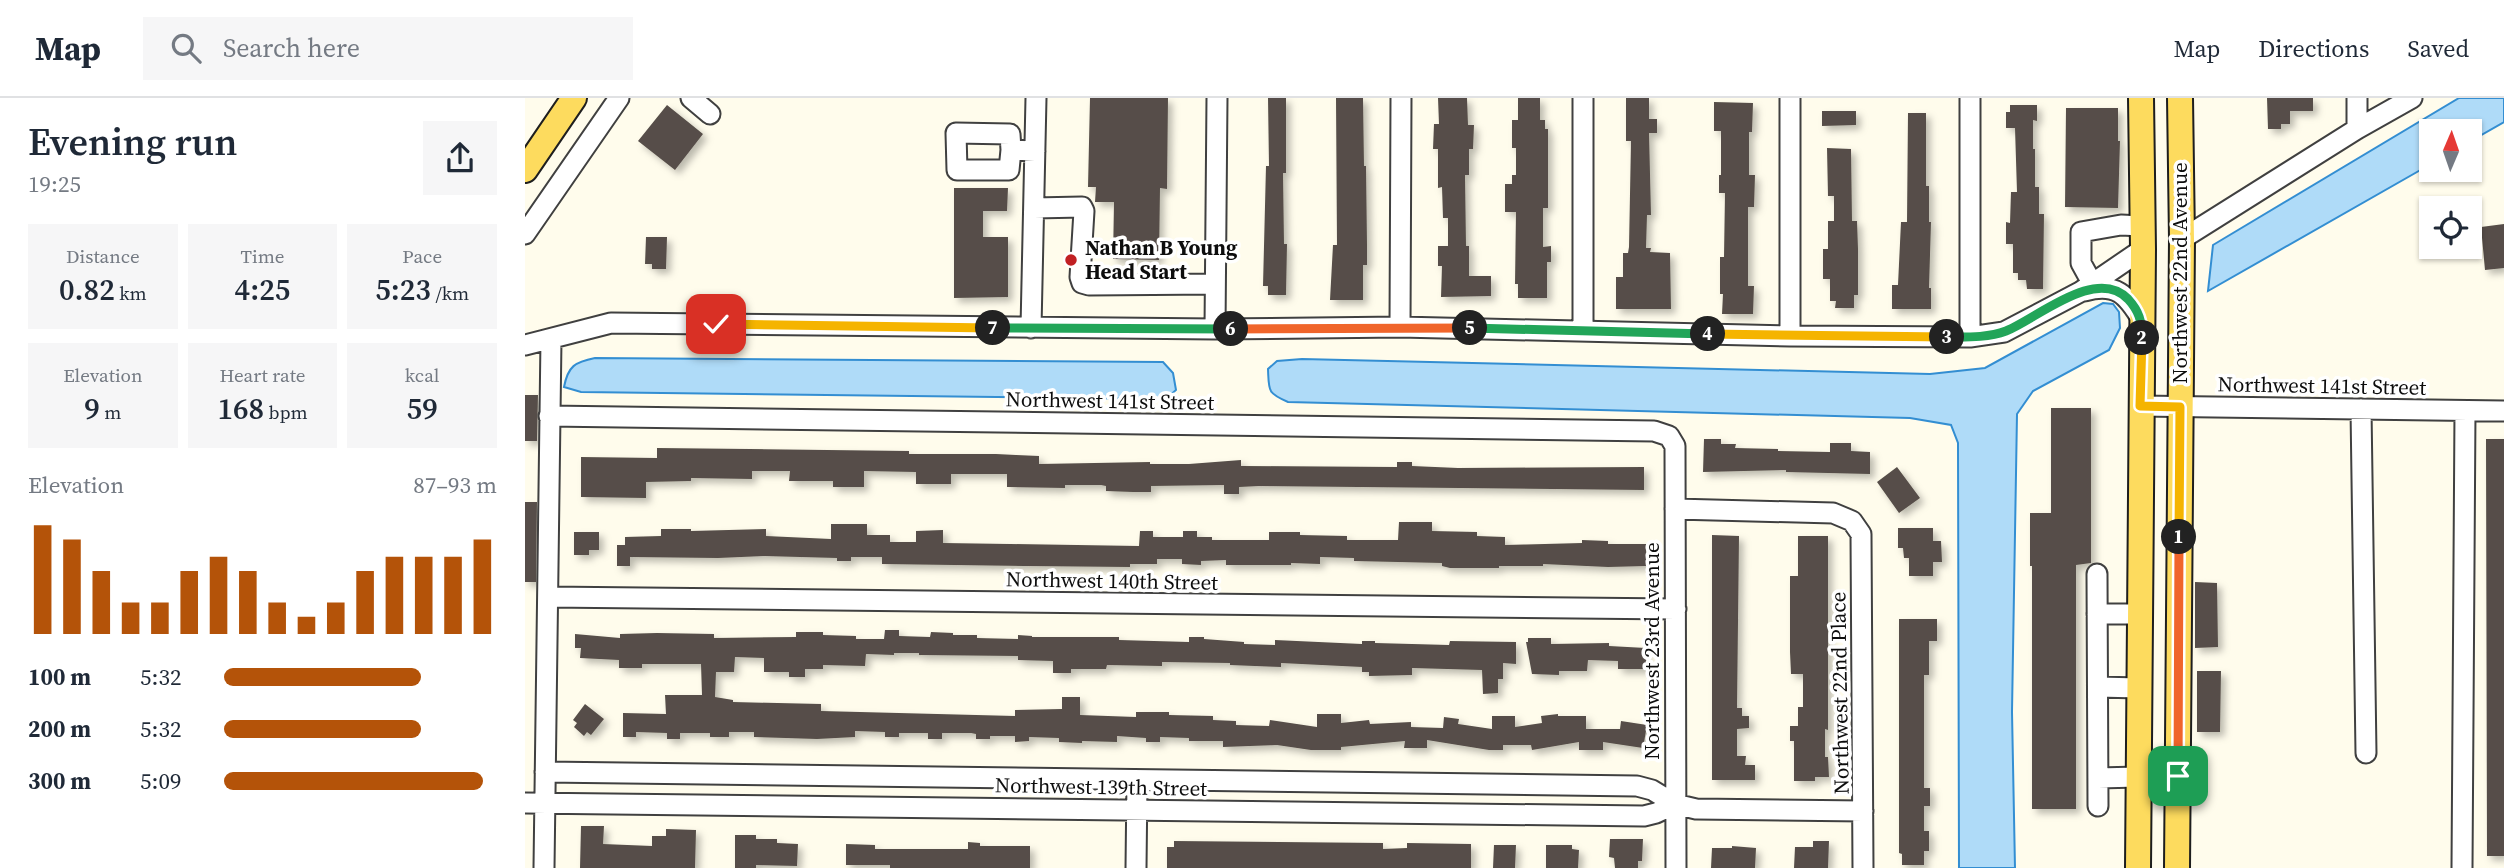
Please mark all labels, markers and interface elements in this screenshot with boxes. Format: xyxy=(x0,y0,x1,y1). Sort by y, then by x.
search box xyxy=(143,17,633,80)
text: Map xyxy=(35,26,101,71)
icon: search xyxy=(167,29,205,67)
text: Search here xyxy=(223,30,360,66)
text: Map xyxy=(2173,32,2220,65)
text: Directions xyxy=(2258,32,2369,65)
text: Saved xyxy=(2407,32,2469,65)
text: Evening run xyxy=(28,116,237,168)
north arrow xyxy=(2419,119,2481,182)
map controls xyxy=(2419,119,2482,259)
button: share xyxy=(423,121,497,195)
street label: Northwest 22nd Avenue xyxy=(2165,162,2194,384)
text: 19:25 xyxy=(28,168,81,200)
button: locate xyxy=(2419,196,2482,259)
place label: Nathan B Young Head Start xyxy=(1085,233,1238,286)
text: Distance xyxy=(66,243,140,269)
text: Time xyxy=(241,243,284,269)
text: Pace xyxy=(402,243,442,269)
marker: Nathan B Young Head Start xyxy=(1063,252,1079,268)
text: 0.82 xyxy=(59,269,115,310)
text: 4:25 xyxy=(235,269,290,310)
text: 5:23 xyxy=(375,269,431,310)
text: km xyxy=(115,280,147,306)
text: /km xyxy=(431,280,469,306)
pin xyxy=(686,294,746,354)
icon: check xyxy=(697,305,735,343)
pin: 7 xyxy=(975,310,1011,345)
pin: 5 xyxy=(1453,310,1487,345)
pin: 6 xyxy=(1213,312,1249,346)
text: 7 xyxy=(987,314,998,340)
text: 5 xyxy=(1464,314,1475,340)
text: 6 xyxy=(1225,315,1236,341)
pin: 4 xyxy=(1691,316,1725,352)
text: 4 xyxy=(1702,320,1713,346)
pin: 3 xyxy=(1929,320,1965,354)
pin: 2 xyxy=(2125,320,2159,356)
text: 3 xyxy=(1941,323,1952,349)
text: 2 xyxy=(2136,324,2147,350)
text: Elevation xyxy=(63,362,143,388)
text: Heart rate xyxy=(219,362,306,388)
text: kcal xyxy=(405,362,439,388)
street label: Northwest 141st Street xyxy=(2217,369,2427,402)
street label: Northwest 141st Street xyxy=(1005,384,1215,417)
text: 9 xyxy=(84,388,100,429)
text: 168 xyxy=(217,388,264,429)
text: 59 xyxy=(407,388,438,429)
text: m xyxy=(100,399,121,425)
text: bpm xyxy=(264,399,308,425)
text: Elevation xyxy=(28,469,124,501)
text: 87–93 m xyxy=(413,469,497,501)
pin: 1 xyxy=(2161,520,2197,555)
text: 1 xyxy=(2173,523,2184,549)
street label: Northwest 23rd Avenue xyxy=(1637,542,1666,760)
street label: Northwest 140th Street xyxy=(1006,564,1218,597)
street label: Northwest 22nd Place xyxy=(1823,591,1856,795)
text: 100 m xyxy=(28,661,91,693)
text: 5:32 xyxy=(140,661,181,693)
text: 200 m xyxy=(28,713,91,745)
text: 5:32 xyxy=(140,713,181,745)
pin xyxy=(2148,746,2208,806)
icon: arrive xyxy=(2159,757,2197,795)
text: 300 m xyxy=(28,765,91,797)
text: 5:09 xyxy=(140,765,181,797)
street label: Northwest 139th Street xyxy=(995,770,1207,803)

